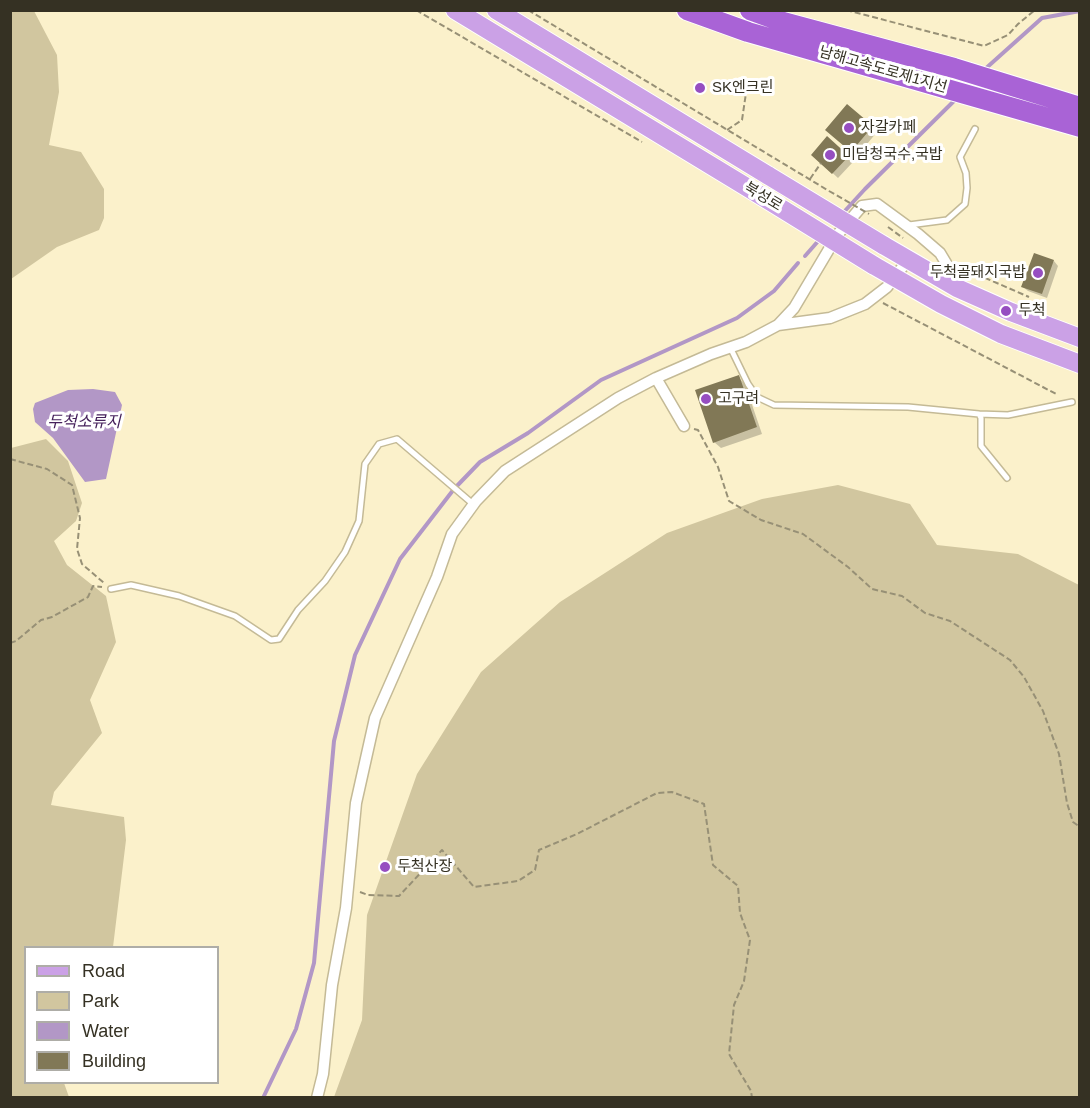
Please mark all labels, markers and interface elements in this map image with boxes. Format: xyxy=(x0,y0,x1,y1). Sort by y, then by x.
street label: 남해고속도로제1지선 xyxy=(817,43,949,97)
place label: SK엔크린 xyxy=(712,79,773,97)
marker: SK엔크린 xyxy=(693,81,707,95)
place label: 자갈카페 xyxy=(861,119,916,137)
marker: 자갈카페 xyxy=(842,121,856,135)
place label: 미담청국수,국밥 xyxy=(842,146,943,164)
marker: 미담청국수,국밥 xyxy=(823,148,837,162)
street label: 북성로 xyxy=(741,179,785,215)
place label: 두척골돼지국밥 xyxy=(929,264,1026,282)
marker: 두척골돼지국밥 xyxy=(1031,266,1045,280)
place label: 두척 xyxy=(1018,302,1046,320)
marker: 두척 xyxy=(999,304,1013,318)
place label: 고구려 xyxy=(718,390,759,408)
marker: 고구려 xyxy=(699,392,713,406)
water label: 두척소류지 xyxy=(47,413,121,433)
place label: 두척산장 xyxy=(397,858,452,876)
marker: 두척산장 xyxy=(378,860,392,874)
legend xyxy=(24,946,219,1084)
text: Road xyxy=(82,961,125,981)
text: Park xyxy=(82,991,119,1011)
text: Water xyxy=(82,1021,129,1041)
text: Building xyxy=(82,1051,146,1071)

